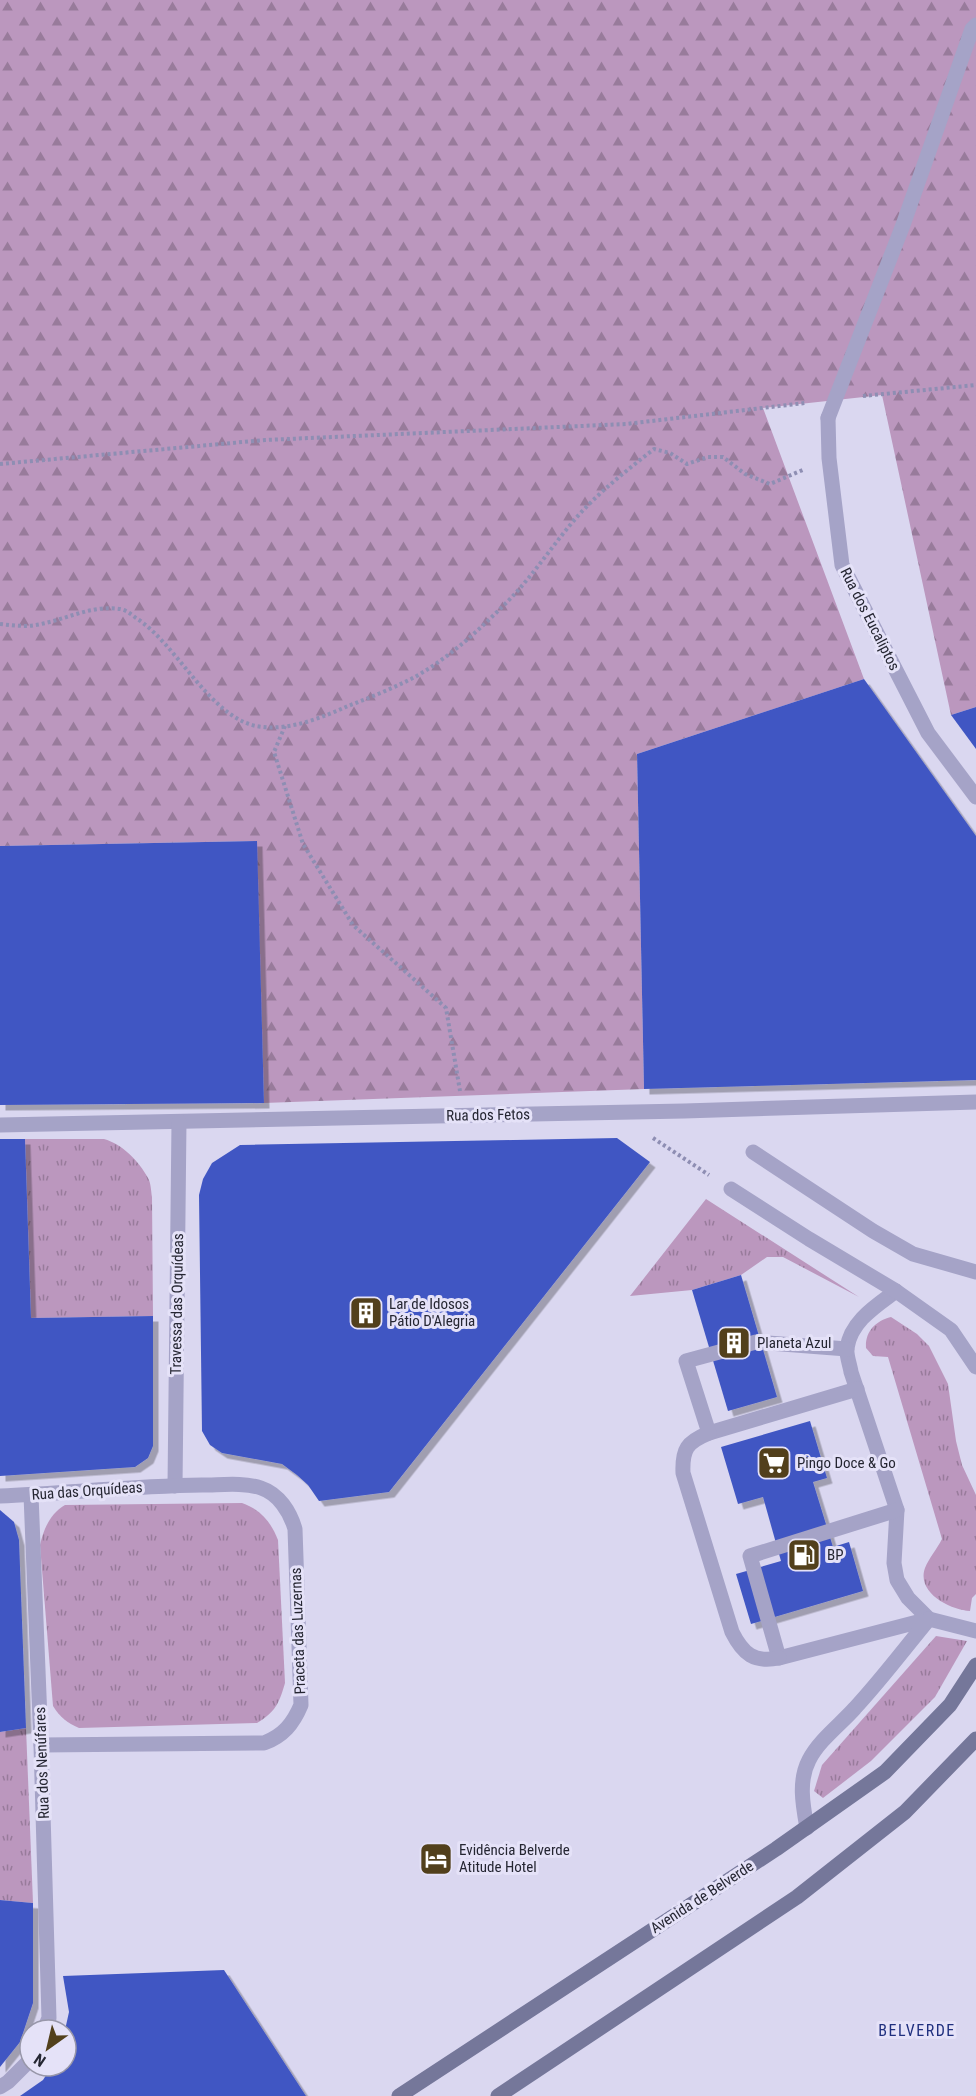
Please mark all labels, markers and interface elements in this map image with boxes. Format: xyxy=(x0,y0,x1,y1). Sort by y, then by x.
street label: Rua dos Eucaliptos xyxy=(836,565,904,673)
street label: Rua dos Fetos xyxy=(446,1105,530,1125)
street label: Travessa das Orquídeas xyxy=(167,1233,187,1375)
building icon: Lar de Idosos Pátio D'Alegria xyxy=(348,1295,384,1331)
place label: Lar de Idosos Pátio D'Alegria xyxy=(389,1295,475,1330)
building icon: Planeta Azul xyxy=(716,1325,752,1361)
place label: Planeta Azul xyxy=(757,1334,831,1352)
supermarket icon: Pingo Doce & Go xyxy=(756,1445,792,1481)
place label: Pingo Doce & Go xyxy=(797,1454,896,1472)
street label: Rua das Orquídeas xyxy=(31,1478,143,1504)
fuel station icon: BP xyxy=(786,1537,822,1573)
place label: BP xyxy=(827,1546,844,1564)
street label: Praceta das Luzernas xyxy=(287,1567,309,1695)
street label: Rua dos Nenúfares xyxy=(31,1706,53,1819)
hotel icon: Evidência Belverde Atitude Hotel xyxy=(418,1841,454,1877)
place label: Evidência Belverde Atitude Hotel xyxy=(459,1841,570,1876)
street label: Avenida de Belverde xyxy=(647,1857,757,1937)
north arrow xyxy=(18,2018,78,2078)
district label: BELVERDE xyxy=(878,2021,956,2040)
text: N xyxy=(31,2049,49,2071)

